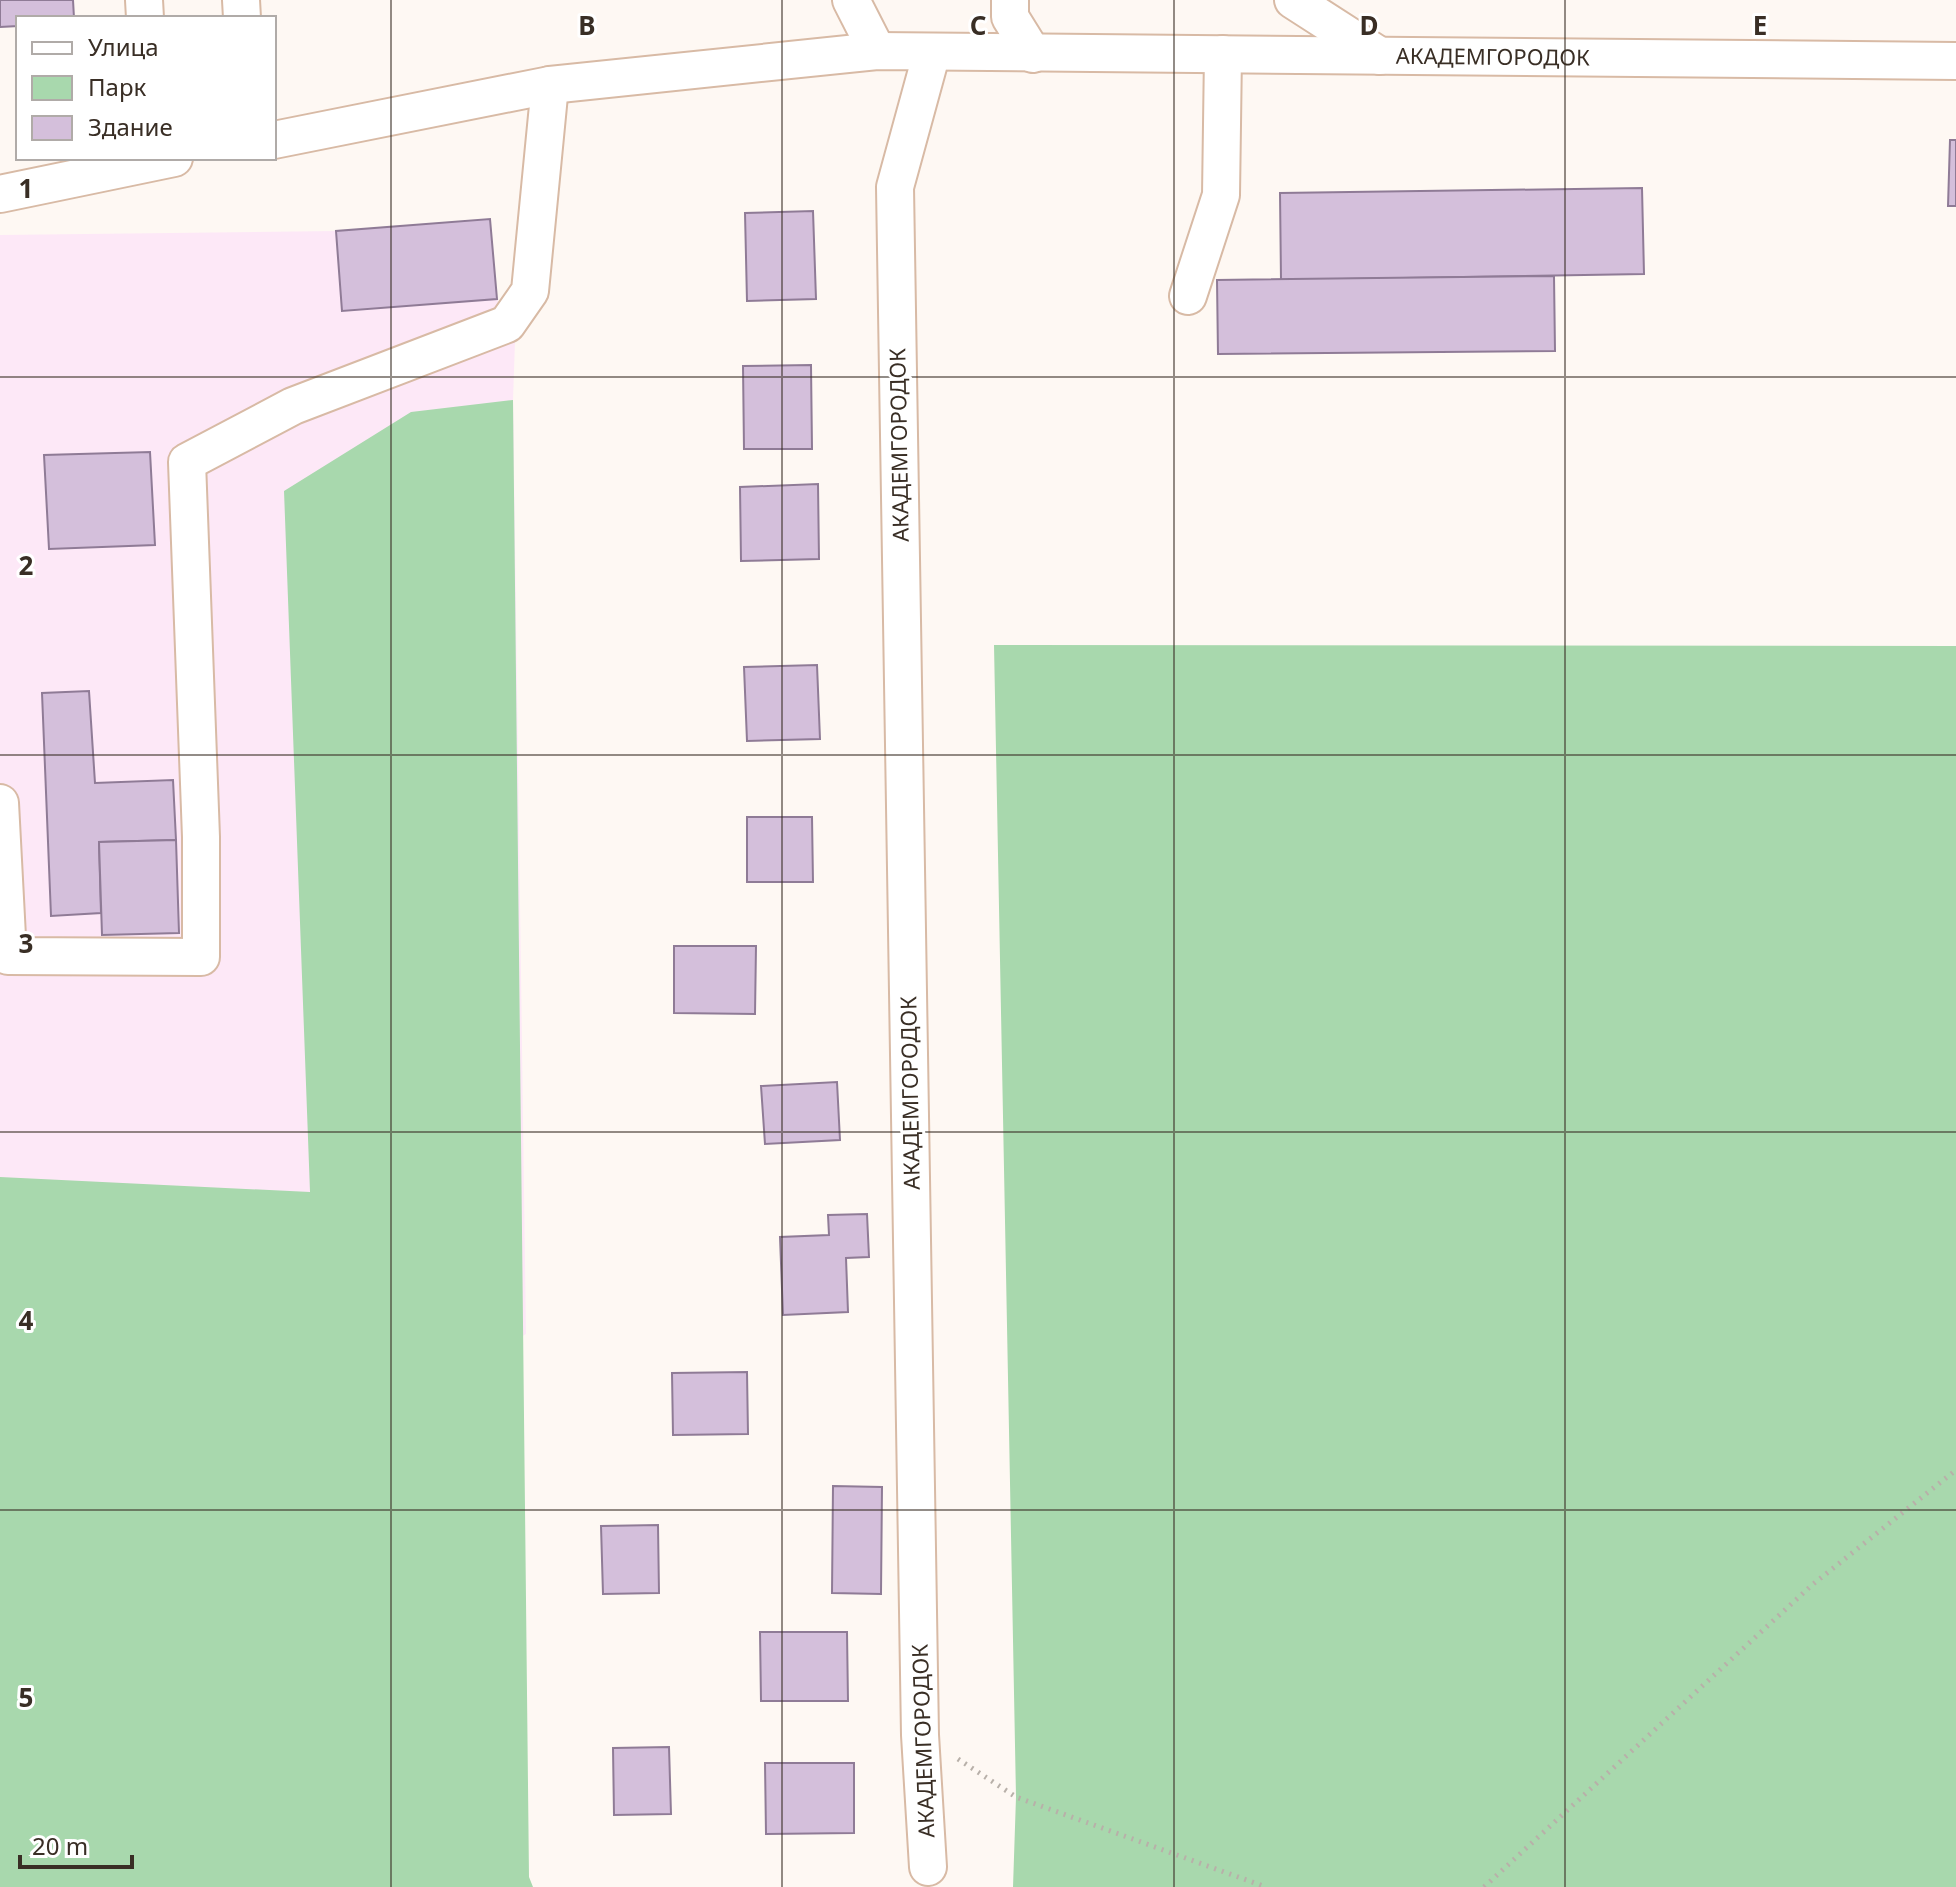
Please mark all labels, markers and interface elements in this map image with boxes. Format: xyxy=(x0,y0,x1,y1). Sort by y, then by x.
text: B xyxy=(578,7,596,43)
text: C xyxy=(970,7,986,43)
text: D xyxy=(1359,7,1379,43)
text: E xyxy=(1753,7,1767,43)
legend xyxy=(16,16,276,160)
text: Улица xyxy=(88,30,159,63)
street label: АКАДЕМГОРОДОК xyxy=(1396,40,1590,72)
text: Парк xyxy=(88,70,147,103)
text: Здание xyxy=(88,110,173,143)
text: 1 xyxy=(19,170,33,206)
street label: АКАДЕМГОРОДОК xyxy=(881,348,915,542)
text: 2 xyxy=(19,547,34,583)
text: 3 xyxy=(19,925,33,961)
street label: АКАДЕМГОРОДОК xyxy=(892,996,926,1190)
text: 4 xyxy=(19,1302,34,1338)
street label: АКАДЕМГОРОДОК xyxy=(904,1643,940,1838)
text: 5 xyxy=(19,1679,33,1715)
scale bar xyxy=(20,1819,132,1869)
text: 20 m xyxy=(32,1829,88,1862)

